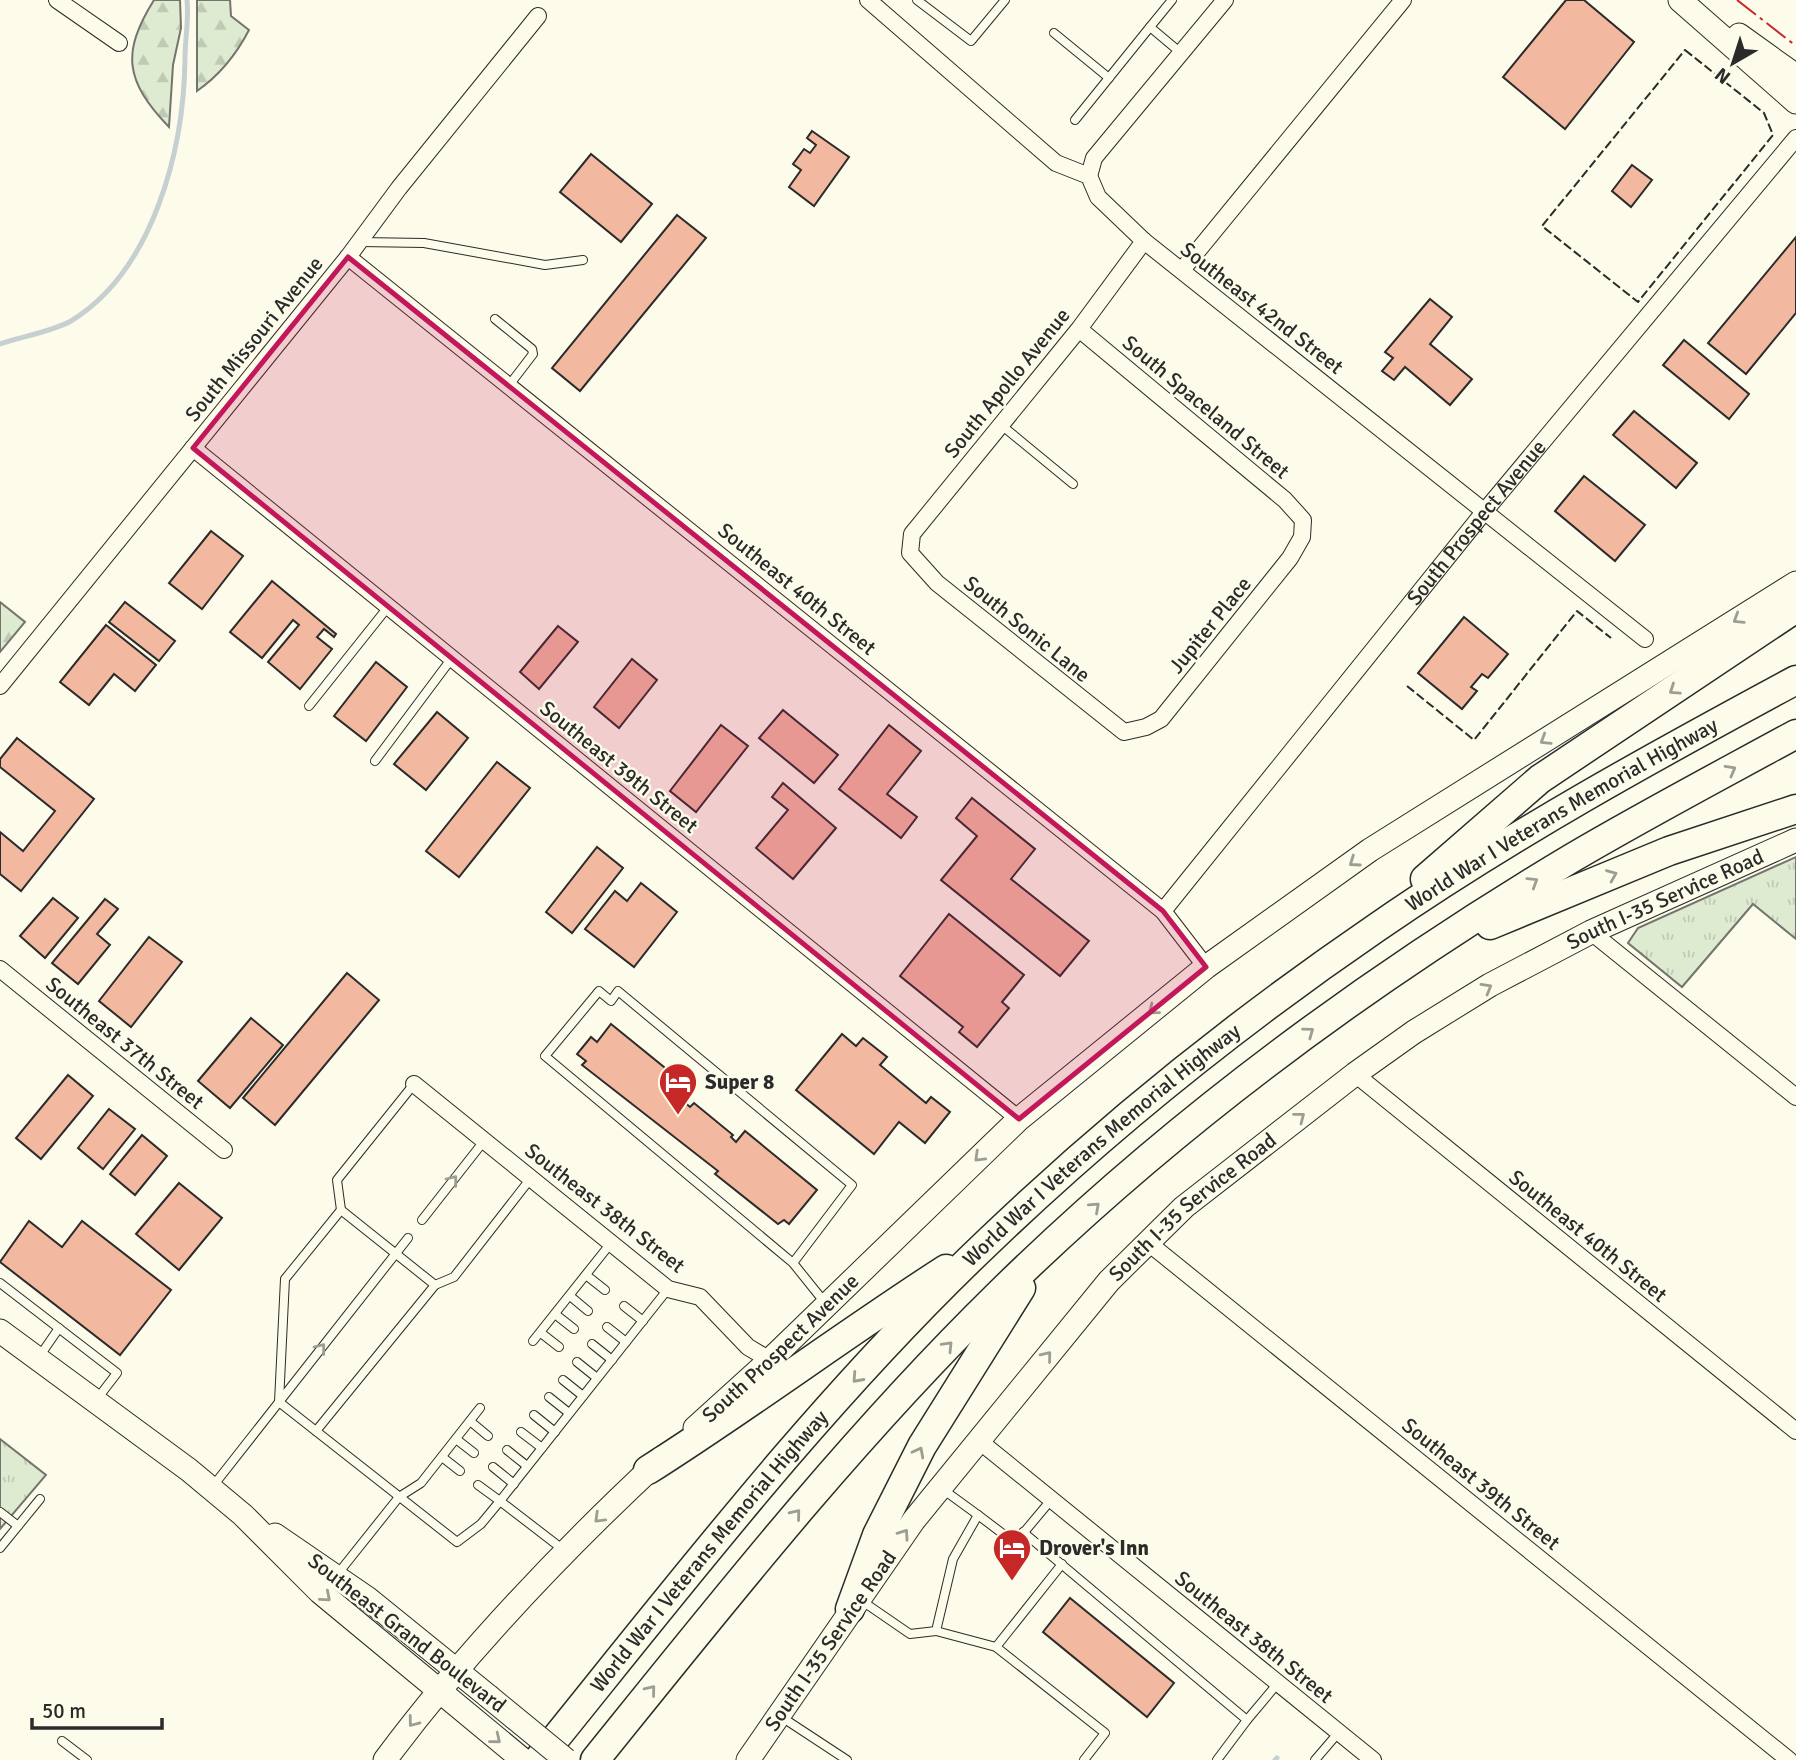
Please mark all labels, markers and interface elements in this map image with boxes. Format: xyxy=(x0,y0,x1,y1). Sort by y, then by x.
north arrow xyxy=(1698,28,1768,98)
text: N xyxy=(1710,62,1736,89)
street label: Southeast 42nd Street xyxy=(1175,236,1349,380)
street label: South Missouri Avenue xyxy=(179,251,329,427)
street label: South Apollo Avenue xyxy=(939,303,1075,463)
street label: South Spaceland Street xyxy=(1117,330,1295,484)
street label: South Prospect Avenue xyxy=(1401,435,1552,611)
street label: Southeast 40th Street xyxy=(713,517,881,661)
street label: South Sonic Lane xyxy=(959,570,1095,688)
street label: Jupiter Place xyxy=(1163,572,1257,678)
one-way arrow xyxy=(1733,610,1746,623)
one-way arrow xyxy=(1668,682,1681,695)
street label: Southeast 39th Street xyxy=(535,695,703,839)
street label: World War I Veterans Memorial Highway xyxy=(1400,712,1722,917)
one-way arrow xyxy=(1540,731,1553,744)
one-way arrow xyxy=(1724,765,1736,778)
street label: South I-35 Service Road xyxy=(1562,843,1768,956)
one-way arrow xyxy=(1349,854,1362,866)
one-way arrow xyxy=(1605,869,1617,883)
one-way arrow xyxy=(1526,878,1539,891)
street label: Southeast 37th Street xyxy=(41,971,209,1115)
one-way arrow xyxy=(1479,983,1492,996)
one-way arrow xyxy=(1148,1002,1161,1014)
street label: World War I Veterans Memorial Highway xyxy=(957,1018,1246,1272)
one-way arrow xyxy=(1301,1028,1314,1041)
hotel icon: Super 8 xyxy=(657,1061,699,1116)
place label: Super 8 xyxy=(705,1069,774,1095)
one-way arrow xyxy=(1292,1112,1304,1125)
street label: South I-35 Service Road xyxy=(1103,1127,1281,1287)
street label: Southeast 38th Street xyxy=(520,1137,690,1279)
one-way arrow xyxy=(975,1149,988,1162)
street label: Southeast 40th Street xyxy=(1504,1164,1672,1308)
one-way arrow xyxy=(445,1175,457,1188)
one-way arrow xyxy=(1087,1203,1100,1215)
street label: South Prospect Avenue xyxy=(697,1268,864,1428)
one-way arrow xyxy=(940,1341,953,1354)
one-way arrow xyxy=(313,1344,326,1356)
one-way arrow xyxy=(1038,1352,1051,1364)
one-way arrow xyxy=(853,1369,865,1382)
street label: World War I Veterans Memorial Highway xyxy=(585,1404,834,1698)
street label: Southeast 39th Street xyxy=(1397,1412,1565,1556)
one-way arrow xyxy=(911,1447,924,1459)
one-way arrow xyxy=(594,1509,607,1522)
one-way arrow xyxy=(787,1510,800,1522)
hotel icon: Drover's Inn xyxy=(991,1527,1033,1582)
one-way arrow xyxy=(896,1529,908,1542)
place label: Drover's Inn xyxy=(1039,1535,1149,1561)
street label: South I-35 Service Road xyxy=(759,1545,902,1736)
street label: Southeast Grand Boulevard xyxy=(303,1548,511,1718)
street label: Southeast 38th Street xyxy=(1170,1565,1338,1709)
one-way arrow xyxy=(318,1589,331,1601)
scale bar xyxy=(32,1686,161,1730)
one-way arrow xyxy=(643,1686,655,1699)
text: 50 m xyxy=(42,1698,86,1724)
one-way arrow xyxy=(409,1714,422,1727)
one-way arrow xyxy=(489,1730,501,1743)

